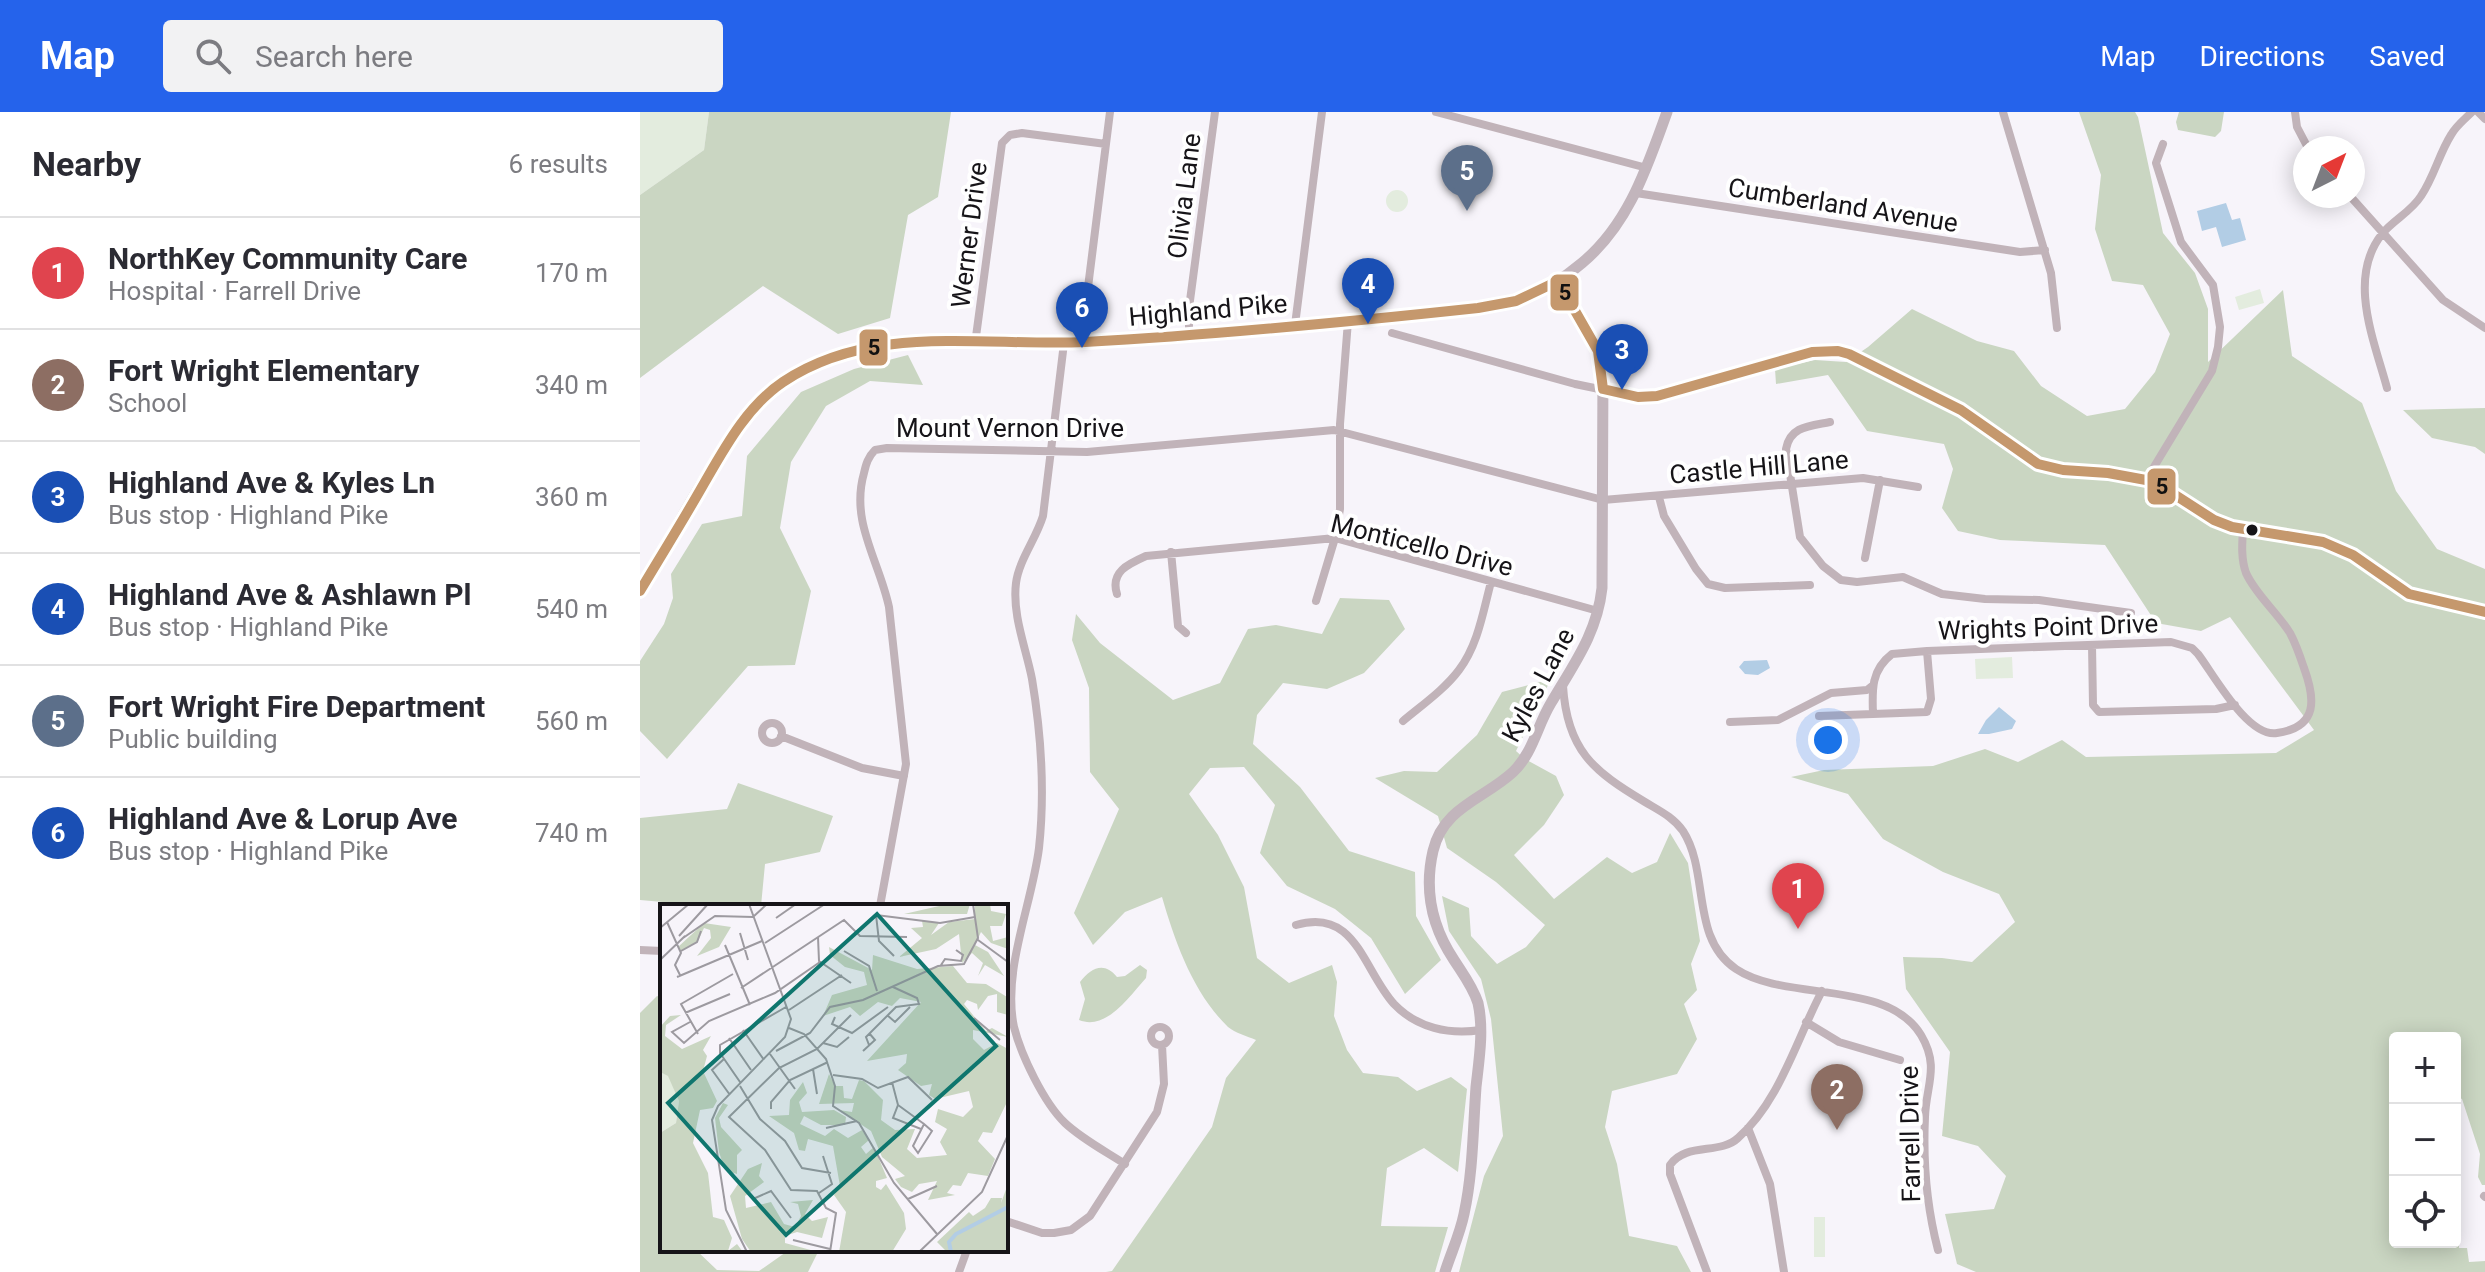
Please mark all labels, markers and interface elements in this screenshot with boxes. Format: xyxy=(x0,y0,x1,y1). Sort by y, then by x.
search box xyxy=(163,20,723,92)
text: Map xyxy=(40,34,115,78)
icon: search xyxy=(191,34,235,78)
text: Search here xyxy=(255,39,413,74)
text: Map xyxy=(2100,40,2156,73)
text: Directions xyxy=(2200,40,2325,73)
text: Saved xyxy=(2369,40,2445,73)
street label: Olivia Lane xyxy=(1161,131,1207,261)
north arrow xyxy=(2293,136,2365,208)
text: Nearby xyxy=(32,144,141,184)
pin: 5 xyxy=(1441,145,1493,211)
text: 6 results xyxy=(509,149,608,179)
street label: Werner Drive xyxy=(945,160,993,310)
street label: Cumberland Avenue xyxy=(1726,172,1960,238)
text: NorthKey Community Care xyxy=(108,241,467,276)
text: 1 xyxy=(51,258,65,288)
text: 170 m xyxy=(535,258,608,288)
pin: 4 xyxy=(1342,258,1394,324)
line badge: 5 xyxy=(1549,273,1580,312)
text: Hospital · Farrell Drive xyxy=(108,276,361,306)
text: 5 xyxy=(1559,280,1571,305)
pin: 6 xyxy=(1056,282,1108,348)
street label: Highland Pike xyxy=(1127,288,1289,332)
pin: 3 xyxy=(1596,324,1648,390)
line badge: 5 xyxy=(858,328,889,367)
text: 5 xyxy=(868,335,880,360)
text: Fort Wright Elementary xyxy=(108,353,419,388)
text: 2 xyxy=(51,370,65,400)
text: 340 m xyxy=(535,370,608,400)
text: School xyxy=(108,388,187,418)
street label: Mount Vernon Drive xyxy=(896,413,1124,443)
street label: Castle Hill Lane xyxy=(1668,444,1850,490)
text: Highland Ave & Kyles Ln xyxy=(108,465,435,500)
line badge: 5 xyxy=(2146,467,2177,506)
text: 5 xyxy=(2156,474,2168,499)
text: 3 xyxy=(51,482,65,512)
text: 360 m xyxy=(535,482,608,512)
text: Bus stop · Highland Pike xyxy=(108,500,388,530)
street label: Monticello Drive xyxy=(1328,508,1516,582)
unlabelled marker xyxy=(2244,522,2260,538)
text: Highland Ave & Ashlawn Pl xyxy=(108,577,471,612)
text: 4 xyxy=(51,594,65,624)
text: 540 m xyxy=(535,594,608,624)
street label: Wrights Point Drive xyxy=(1937,608,2159,646)
text: Bus stop · Highland Pike xyxy=(108,612,388,642)
street label: Kyles Lane xyxy=(1496,623,1580,747)
text: Fort Wright Fire Department xyxy=(108,689,485,724)
text: 5 xyxy=(51,706,65,736)
text: 560 m xyxy=(535,706,608,736)
your location xyxy=(1808,720,1848,760)
text: Public building xyxy=(108,724,278,754)
text: Highland Ave & Lorup Ave xyxy=(108,801,457,836)
text: 6 xyxy=(51,818,65,848)
text: 740 m xyxy=(535,818,608,848)
text: Bus stop · Highland Pike xyxy=(108,836,388,866)
pin: 1 xyxy=(1772,863,1824,929)
inset map xyxy=(660,904,1008,1252)
map controls xyxy=(2389,1032,2461,1248)
button: + xyxy=(2389,1032,2461,1104)
pin: 2 xyxy=(1811,1064,1863,1130)
street label: Farrell Drive xyxy=(1894,1065,1926,1203)
button: − xyxy=(2389,1104,2461,1176)
button: locate xyxy=(2389,1176,2461,1248)

